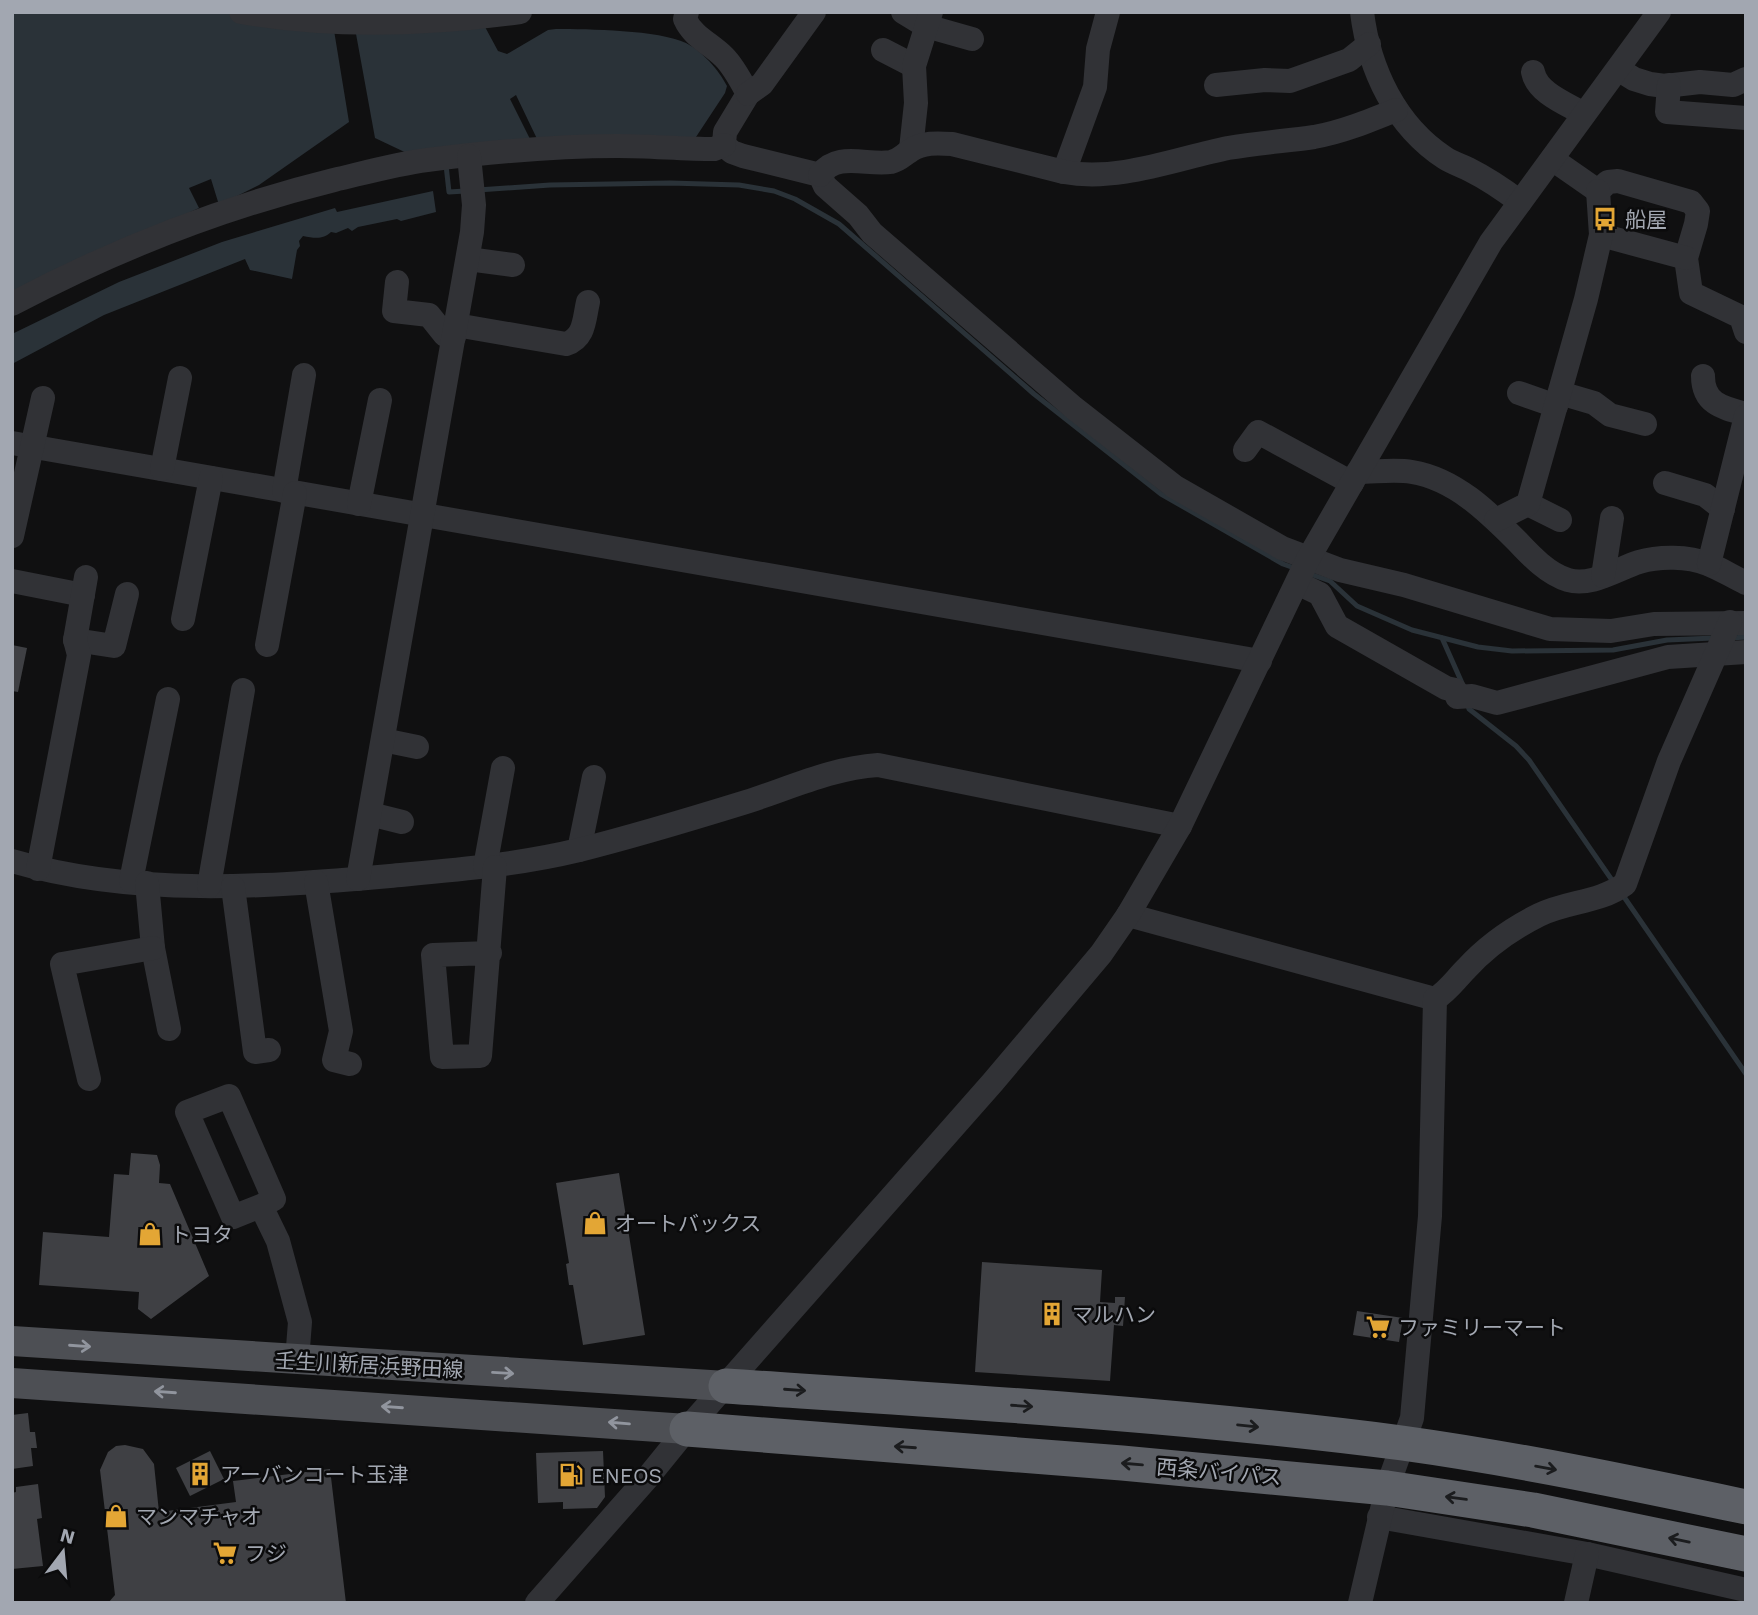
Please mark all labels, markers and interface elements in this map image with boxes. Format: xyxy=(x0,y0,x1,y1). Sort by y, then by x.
bus stop icon: 船屋 xyxy=(1591,205,1619,233)
place label: 船屋 xyxy=(1625,207,1667,232)
shop icon: オートバックス xyxy=(581,1209,609,1237)
place label: オートバックス xyxy=(615,1211,761,1236)
shop icon: トヨタ xyxy=(136,1220,164,1248)
place label: トヨタ xyxy=(170,1222,233,1247)
building icon: マルハン xyxy=(1038,1300,1066,1328)
place label: マルハン xyxy=(1072,1302,1156,1327)
supermarket icon: ファミリーマート xyxy=(1364,1313,1392,1341)
place label: ファミリーマート xyxy=(1398,1315,1566,1340)
one-way arrow xyxy=(69,1340,91,1353)
street label: 壬生川新居浜野田線 xyxy=(274,1348,464,1382)
one-way arrow xyxy=(491,1367,514,1380)
one-way arrow xyxy=(783,1384,805,1397)
one-way arrow xyxy=(153,1386,176,1399)
one-way arrow xyxy=(1010,1400,1032,1413)
one-way arrow xyxy=(380,1401,403,1414)
one-way arrow xyxy=(608,1416,630,1429)
one-way arrow xyxy=(1236,1420,1259,1433)
one-way arrow xyxy=(894,1440,917,1453)
street label: 西条バイパス xyxy=(1155,1454,1283,1490)
one-way arrow xyxy=(1121,1457,1144,1470)
building icon: アーバンコート玉津 xyxy=(186,1460,214,1488)
fuel station icon: ENEOS xyxy=(557,1461,585,1489)
place label: アーバンコート玉津 xyxy=(220,1462,409,1487)
one-way arrow xyxy=(1534,1462,1557,1475)
place label: ENEOS xyxy=(591,1463,662,1488)
one-way arrow xyxy=(1445,1491,1467,1504)
shop icon: マンマチャオ xyxy=(102,1502,130,1530)
place label: マンマチャオ xyxy=(136,1504,262,1529)
north arrow xyxy=(28,1517,98,1587)
text: N xyxy=(58,1523,77,1549)
one-way arrow xyxy=(1668,1532,1691,1546)
supermarket icon: フジ xyxy=(211,1539,239,1567)
place label: フジ xyxy=(245,1541,287,1566)

